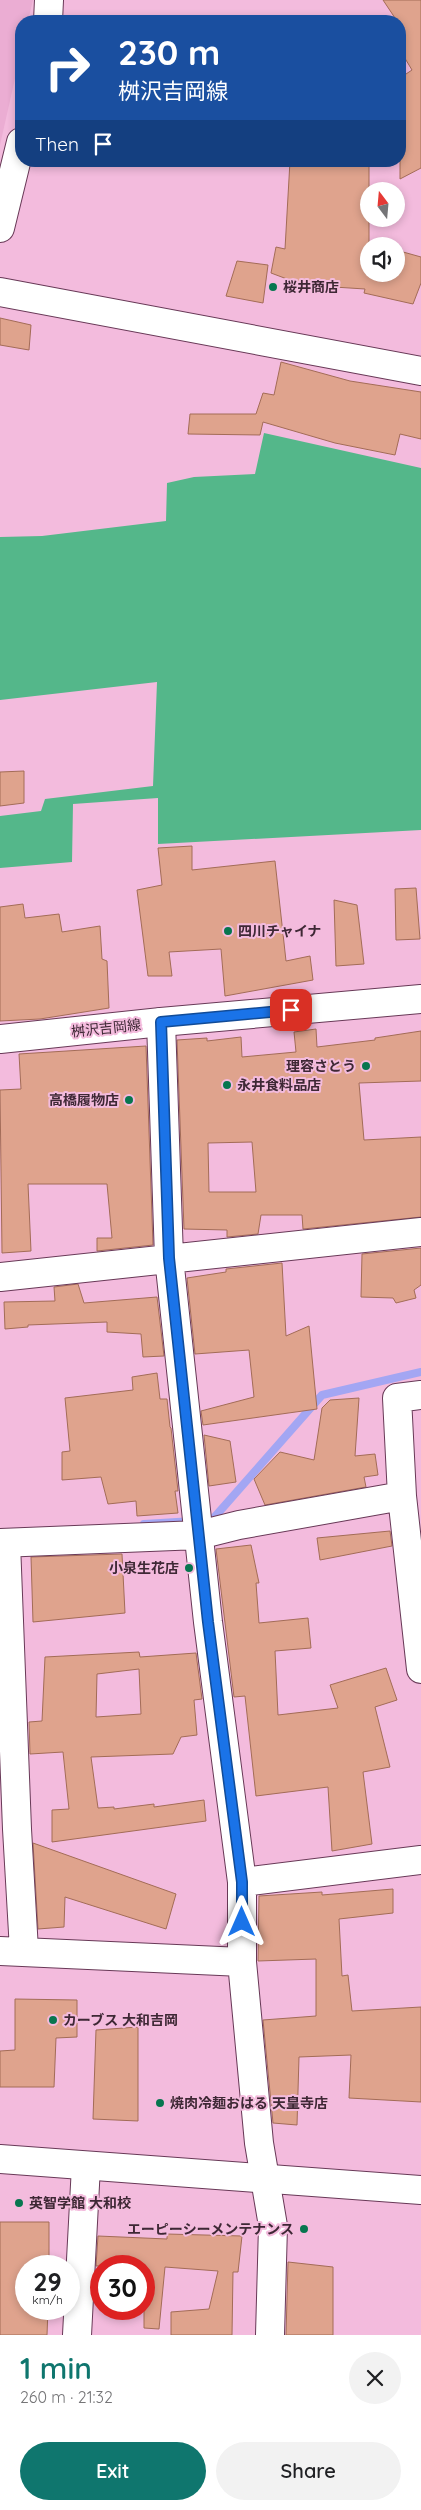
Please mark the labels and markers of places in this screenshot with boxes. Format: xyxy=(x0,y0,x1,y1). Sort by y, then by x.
place label: 桜井商店 xyxy=(283,278,339,296)
marker: 桜井商店 xyxy=(267,281,279,293)
place label: 四川チャイナ xyxy=(238,922,322,940)
marker: 四川チャイナ xyxy=(222,925,234,937)
pin xyxy=(270,989,312,1031)
place label: 理容さとう xyxy=(286,1057,356,1075)
marker: 理容さとう xyxy=(360,1060,372,1072)
place label: 永井食料品店 xyxy=(237,1076,321,1094)
marker: 永井食料品店 xyxy=(221,1079,233,1091)
place label: 高橋履物店 xyxy=(49,1091,119,1109)
marker: 高橋履物店 xyxy=(123,1094,135,1106)
place label: 小泉生花店 xyxy=(109,1559,179,1577)
marker: 小泉生花店 xyxy=(183,1562,195,1574)
place label: カーブス 大和吉岡 xyxy=(63,2011,178,2029)
marker: カーブス 大和吉岡 xyxy=(47,2014,59,2026)
place label: 焼肉冷麺おはる 天皇寺店 xyxy=(170,2094,328,2112)
marker: 焼肉冷麺おはる 天皇寺店 xyxy=(154,2097,166,2109)
place label: 英智学館 大和校 xyxy=(29,2194,131,2212)
marker: 英智学館 大和校 xyxy=(13,2197,25,2209)
place label: エーピーシーメンテナンス xyxy=(127,2220,294,2238)
marker: エーピーシーメンテナンス xyxy=(298,2223,310,2235)

